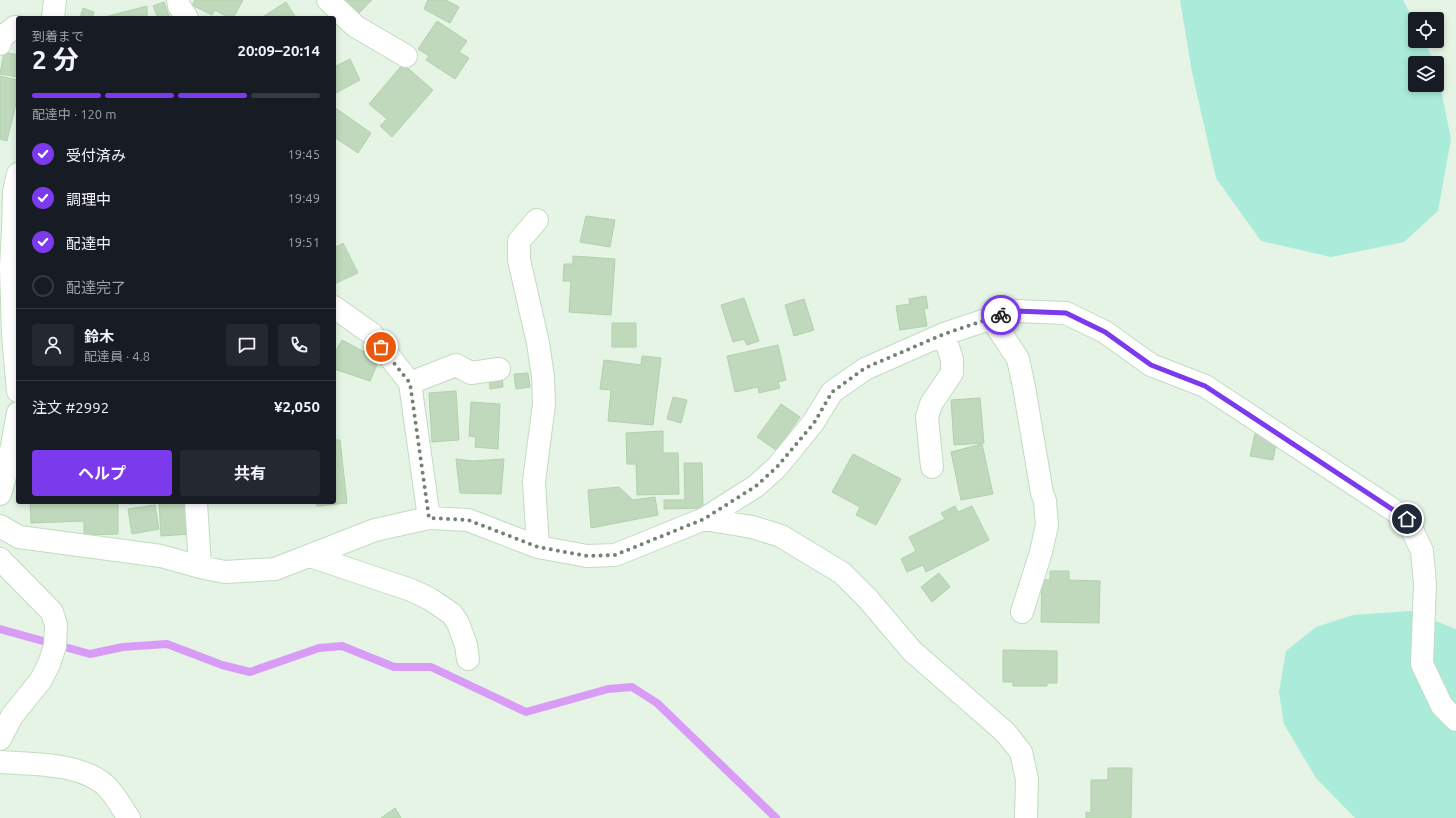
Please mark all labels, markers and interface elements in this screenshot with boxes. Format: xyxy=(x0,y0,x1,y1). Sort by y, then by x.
map controls xyxy=(1408,12,1444,92)
button: locate xyxy=(1408,12,1444,48)
text: 到着まで xyxy=(32,29,84,43)
text: 20:09–20:14 xyxy=(237,42,320,59)
text: 2 分 xyxy=(32,45,79,74)
button: layers xyxy=(1408,56,1444,92)
text: 配達中 · 120 m xyxy=(32,107,116,121)
icon: check xyxy=(32,143,54,165)
text: 受付済み xyxy=(66,147,126,164)
text: 19:45 xyxy=(287,147,320,161)
icon: check xyxy=(32,187,54,209)
text: 調理中 xyxy=(66,191,111,208)
text: 19:49 xyxy=(287,191,320,205)
icon: check xyxy=(32,231,54,253)
text: 配達中 xyxy=(66,235,111,252)
text: 19:51 xyxy=(287,235,320,249)
text: 配達完了 xyxy=(66,279,126,296)
courier xyxy=(981,295,1021,335)
icon: bike xyxy=(990,304,1012,326)
button: person xyxy=(32,324,74,366)
button: chat xyxy=(226,324,268,366)
button: phone xyxy=(278,324,320,366)
text: 鈴木 xyxy=(84,328,114,345)
pin xyxy=(364,330,398,364)
icon: bag xyxy=(370,336,392,358)
text: 配達員 · 4.8 xyxy=(84,349,150,363)
text: ¥2,050 xyxy=(274,398,320,415)
text: 注文 #2992 xyxy=(32,399,109,416)
button: ヘルプ xyxy=(32,450,172,496)
button: 共有 xyxy=(180,450,320,496)
pin xyxy=(1390,502,1424,536)
icon: home xyxy=(1396,508,1418,530)

